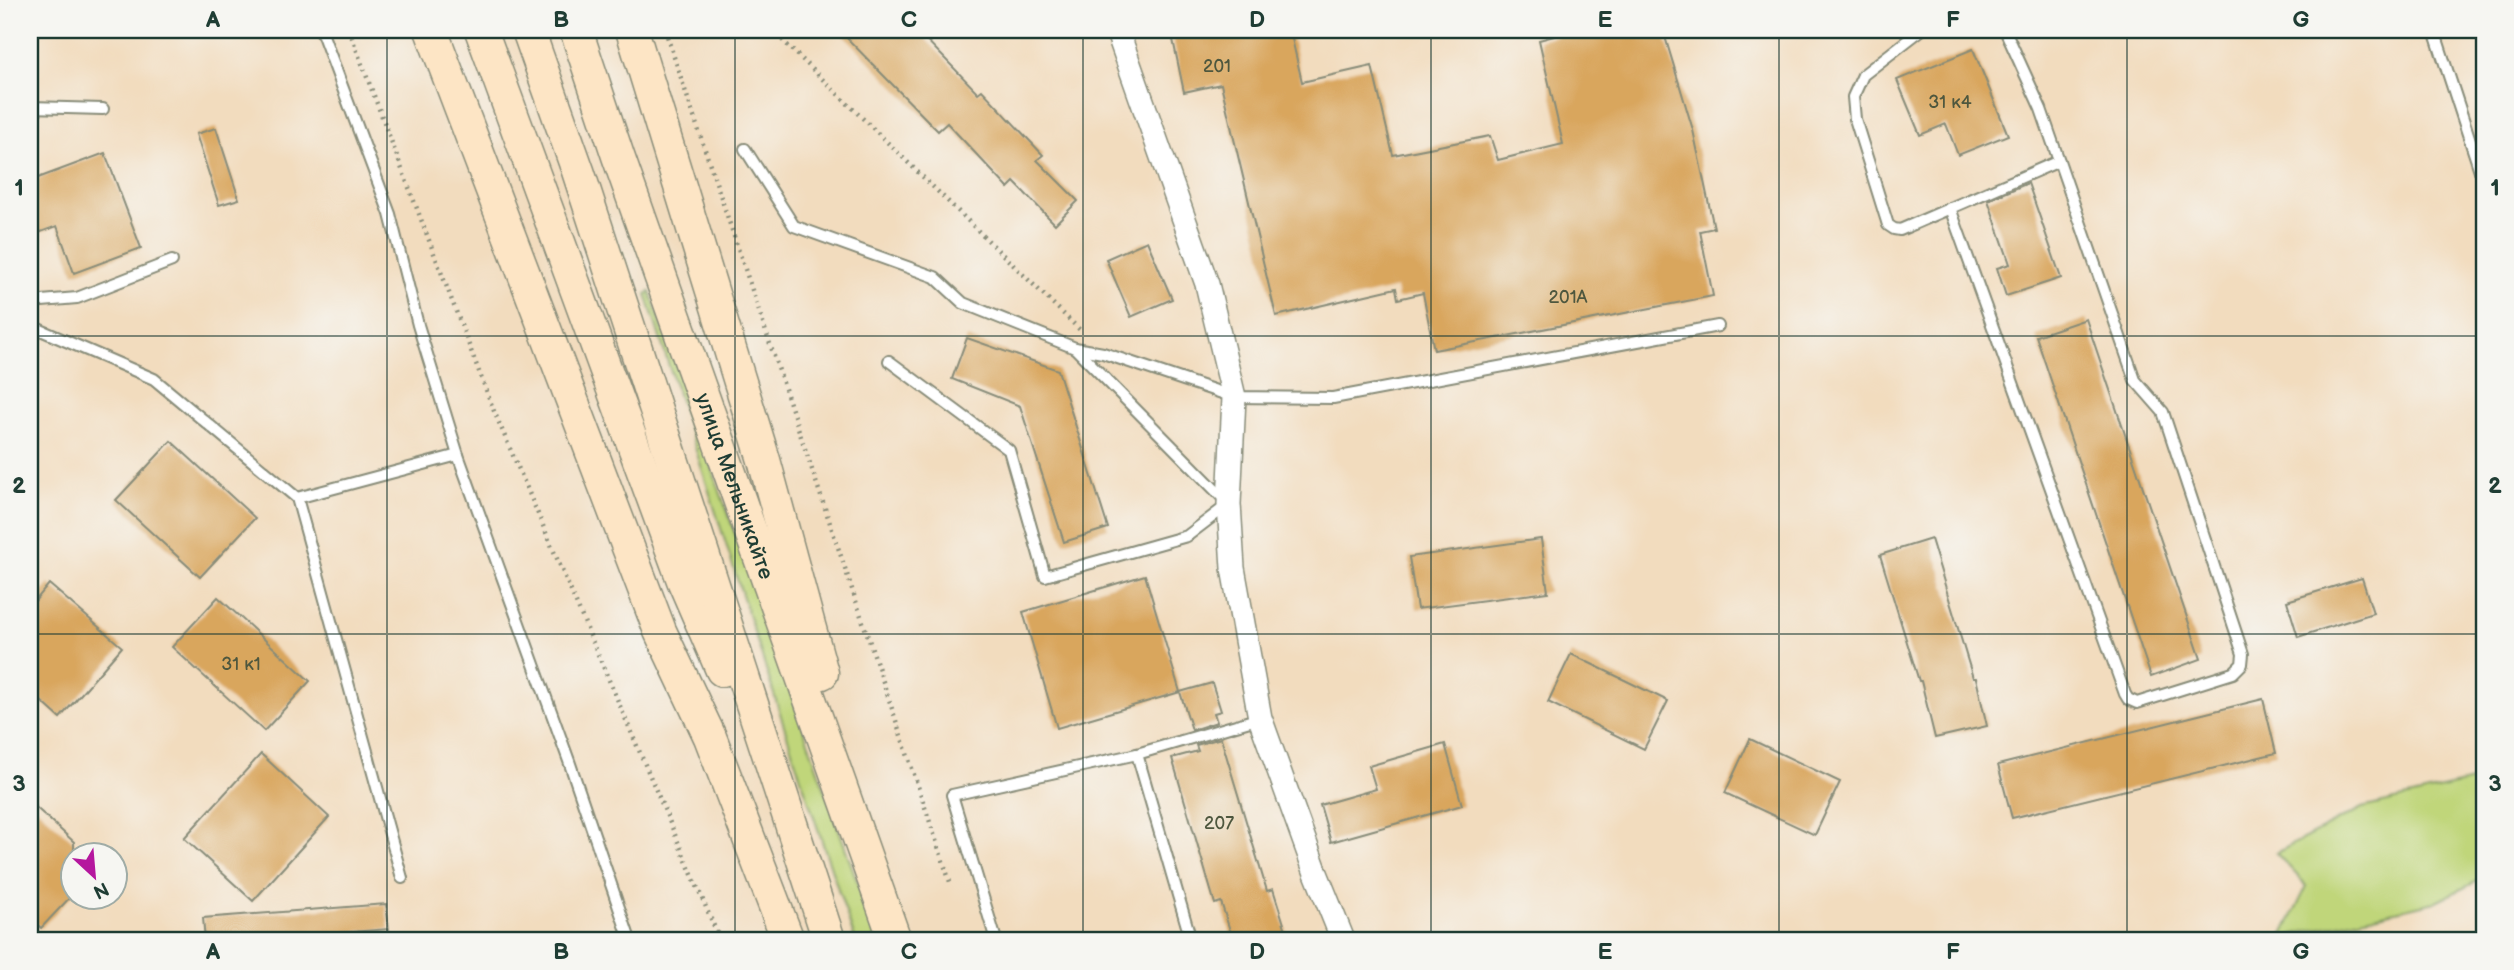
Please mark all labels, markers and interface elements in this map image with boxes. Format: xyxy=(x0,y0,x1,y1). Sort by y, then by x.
text: A xyxy=(205,6,221,34)
text: B xyxy=(553,6,569,34)
text: C xyxy=(901,6,917,34)
text: D xyxy=(1249,6,1265,34)
text: E xyxy=(1598,6,1613,34)
text: F xyxy=(1946,6,1960,34)
text: G xyxy=(2293,6,2310,34)
house number: 201 xyxy=(1203,56,1231,77)
house number: 31 к4 xyxy=(1928,92,1972,113)
text: 1 xyxy=(14,174,24,202)
text: 1 xyxy=(2490,174,2500,202)
house number: 201А xyxy=(1548,287,1588,308)
street label: улица Мельникайте xyxy=(690,390,779,583)
text: 2 xyxy=(12,472,26,500)
text: 2 xyxy=(2488,472,2502,500)
house number: 31 к1 xyxy=(221,654,261,675)
text: 3 xyxy=(12,770,26,798)
text: 3 xyxy=(2488,770,2502,798)
house number: 207 xyxy=(1204,813,1234,834)
north arrow xyxy=(60,841,130,911)
text: N xyxy=(89,876,112,903)
text: A xyxy=(205,938,221,966)
text: B xyxy=(553,938,569,966)
text: C xyxy=(901,938,917,966)
text: D xyxy=(1249,938,1265,966)
text: E xyxy=(1598,938,1613,966)
text: F xyxy=(1946,938,1960,966)
text: G xyxy=(2293,938,2310,966)

